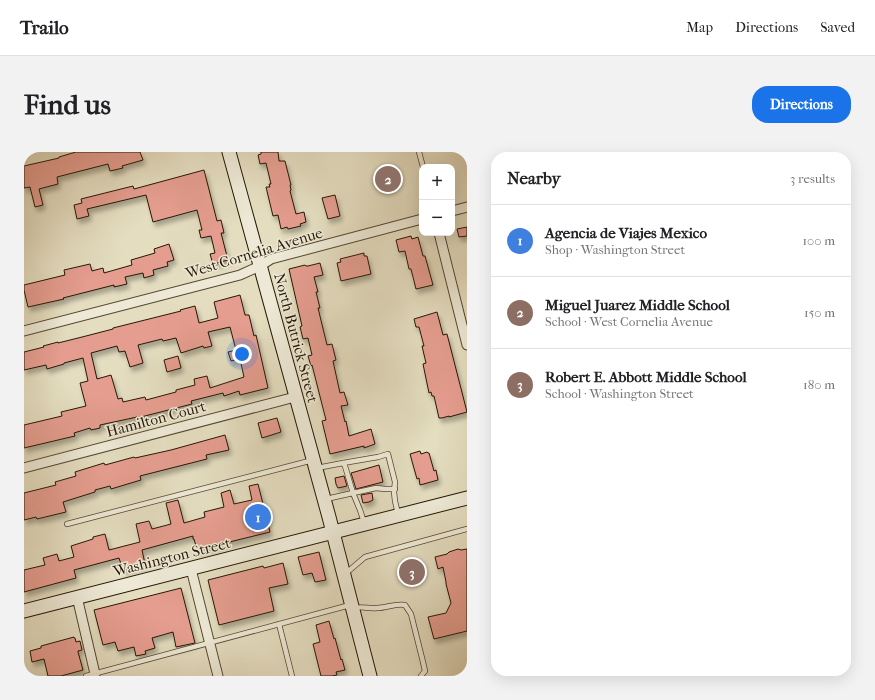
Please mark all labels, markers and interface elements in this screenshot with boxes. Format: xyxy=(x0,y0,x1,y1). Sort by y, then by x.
text: Trailo xyxy=(20,17,69,39)
text: Map xyxy=(686,19,713,36)
text: Directions xyxy=(735,19,798,36)
text: Saved xyxy=(820,19,855,36)
button: Directions xyxy=(752,86,851,123)
text: Find us xyxy=(24,88,111,121)
pin: 2 xyxy=(375,164,401,194)
map controls xyxy=(419,164,455,236)
button: + xyxy=(419,164,455,200)
text: Nearby xyxy=(507,168,561,188)
text: 3 results xyxy=(790,171,835,186)
button: − xyxy=(419,200,455,236)
street label: West Cornelia Avenue xyxy=(182,223,325,283)
text: Agencia de Viajes Mexico xyxy=(545,224,707,242)
text: 1 xyxy=(518,233,522,248)
text: 100 m xyxy=(802,233,835,248)
text: Shop · Washington Street xyxy=(545,242,685,257)
street label: North Butrick Street xyxy=(270,271,322,405)
text: Miguel Juarez Middle School xyxy=(545,296,730,314)
text: 2 xyxy=(517,305,523,320)
text: 150 m xyxy=(804,305,835,320)
text: School · West Cornelia Avenue xyxy=(545,314,713,329)
your location xyxy=(232,344,252,364)
text: Robert E. Abbott Middle School xyxy=(545,368,747,386)
text: 3 xyxy=(517,377,523,392)
text: 180 m xyxy=(803,377,835,392)
text: School · Washington Street xyxy=(545,386,694,401)
street label: Hamilton Court xyxy=(104,397,208,441)
pin: 1 xyxy=(245,502,271,532)
street label: Washington Street xyxy=(110,534,233,581)
pin: 3 xyxy=(399,557,425,587)

